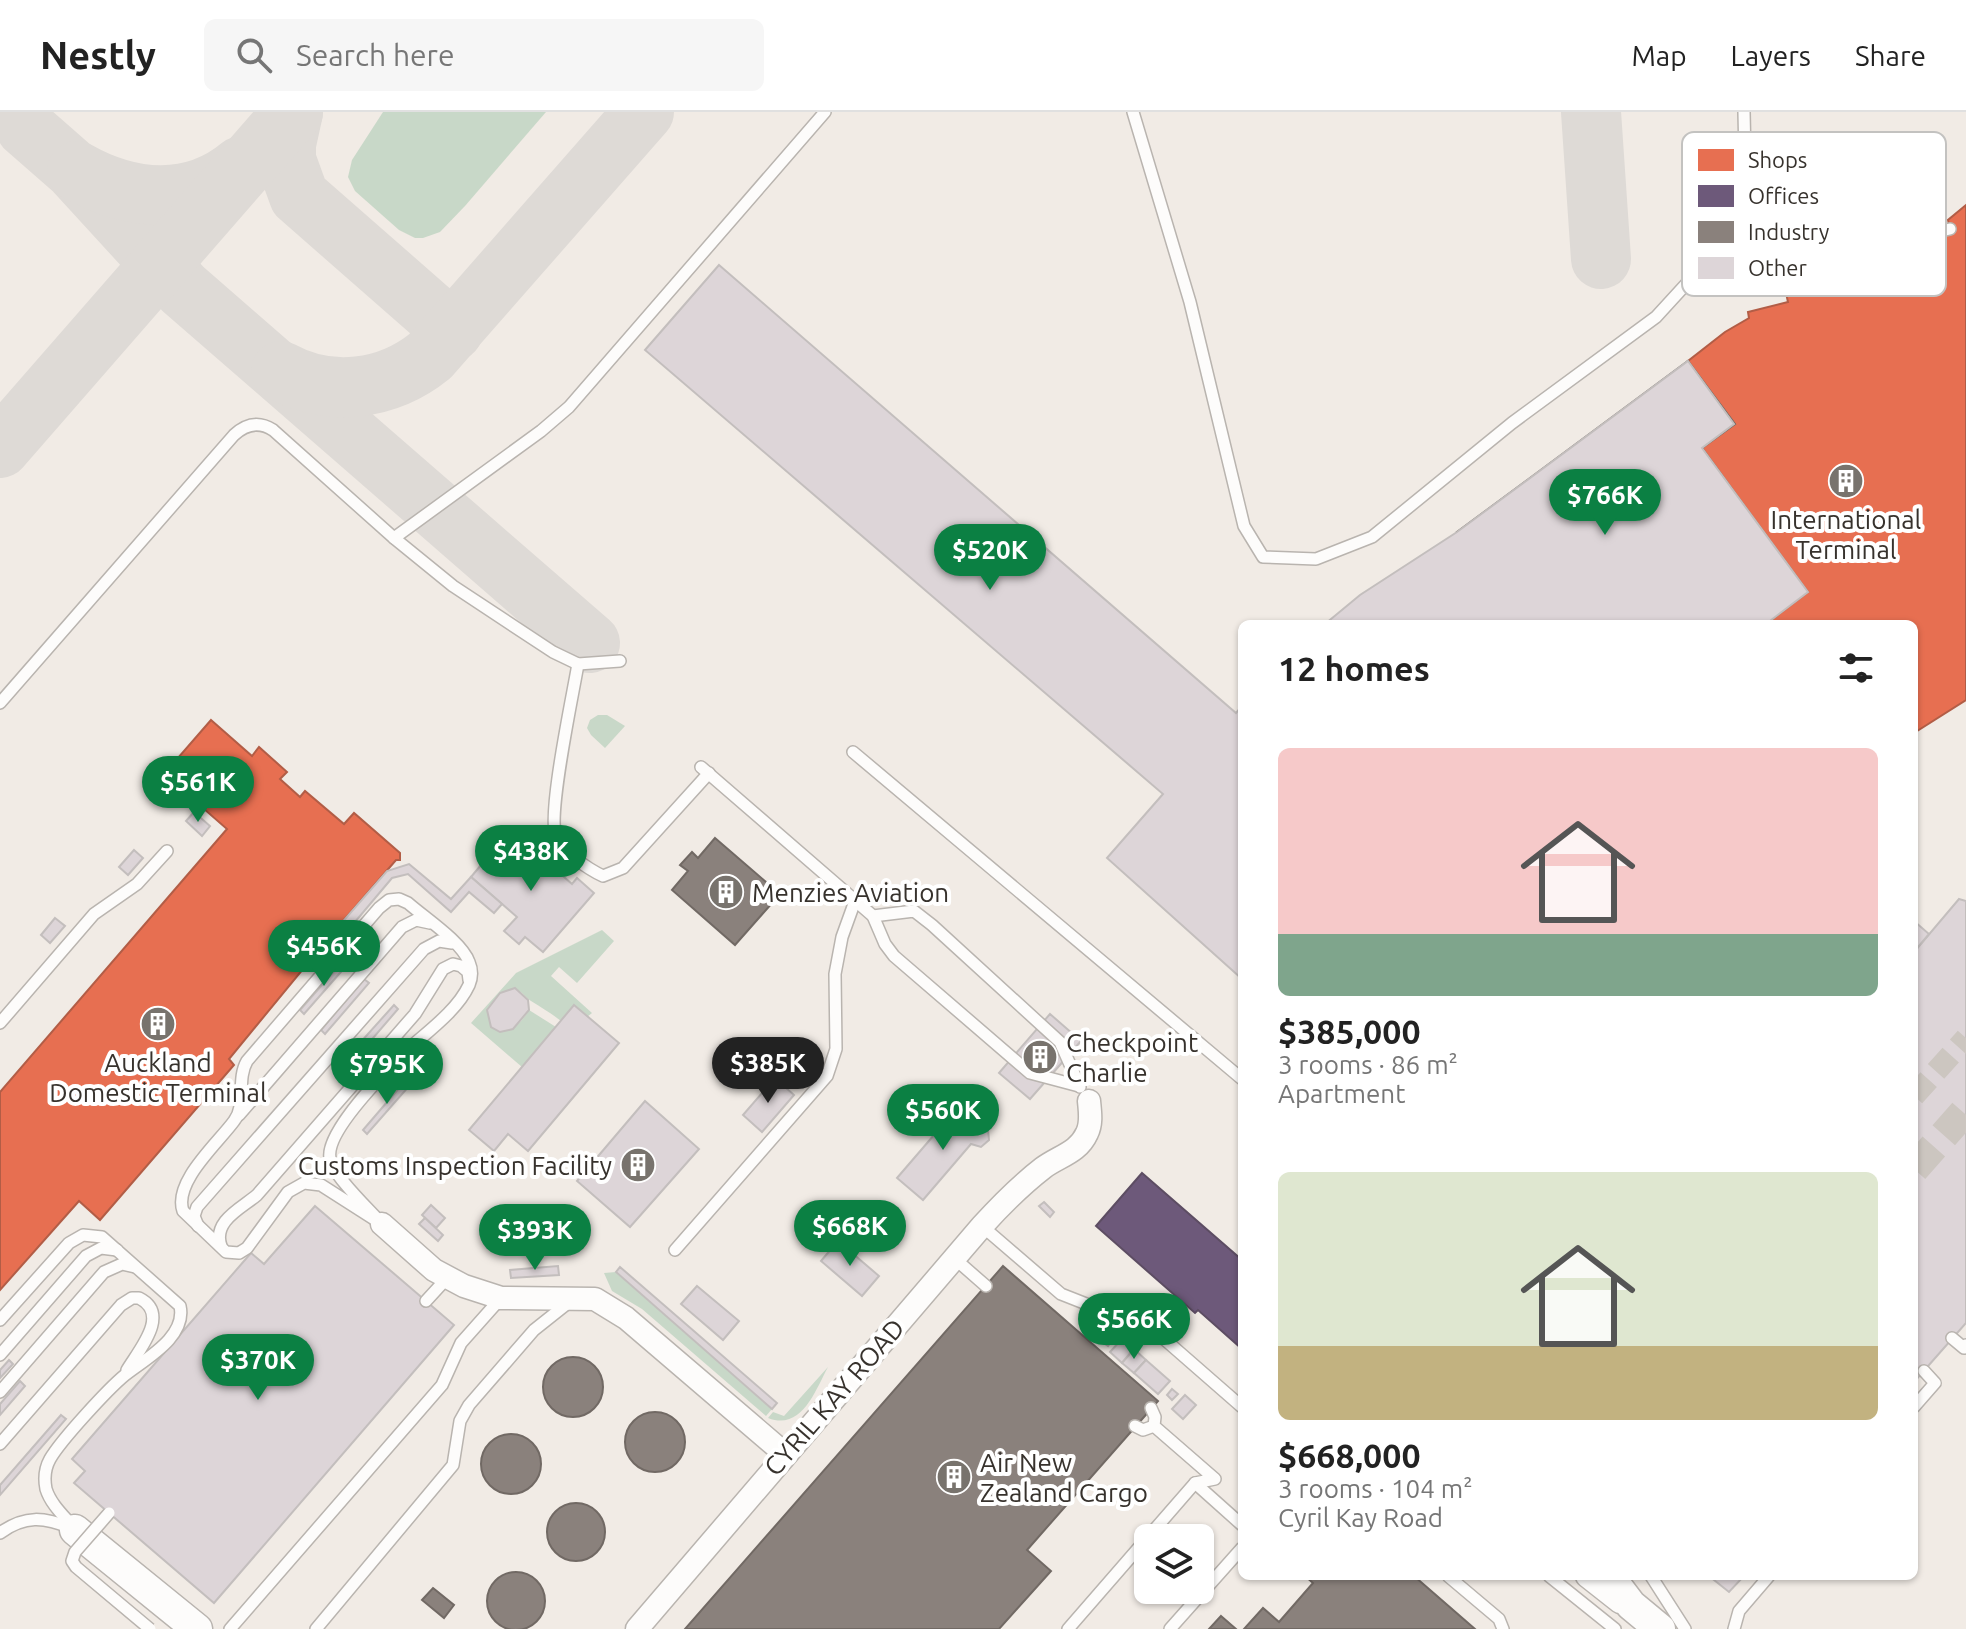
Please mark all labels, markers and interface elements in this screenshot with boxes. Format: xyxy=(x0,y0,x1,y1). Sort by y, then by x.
search box xyxy=(204,19,764,91)
icon: search xyxy=(232,33,276,77)
text: Nestly xyxy=(40,34,156,76)
text: Search here xyxy=(296,38,455,72)
text: Map xyxy=(1631,40,1687,71)
text: Layers xyxy=(1731,40,1811,71)
text: Share xyxy=(1855,40,1926,71)
legend xyxy=(1682,132,1946,296)
text: Shops xyxy=(1748,147,1807,172)
text: Offices xyxy=(1748,183,1819,208)
text: Industry xyxy=(1748,219,1830,244)
text: Other xyxy=(1748,255,1807,280)
building icon: International Terminal xyxy=(1827,462,1865,500)
pin: $766K xyxy=(1549,469,1661,537)
text: $766K xyxy=(1567,480,1643,509)
place label: International Terminal xyxy=(1771,505,1922,564)
pin: $520K xyxy=(934,524,1046,592)
text: $520K xyxy=(952,535,1028,564)
icon: filters xyxy=(1834,646,1878,690)
text: 12 homes xyxy=(1278,649,1430,687)
pin: $561K xyxy=(142,756,254,824)
text: $561K xyxy=(160,767,236,796)
icon: home xyxy=(1506,800,1650,944)
pin: $438K xyxy=(475,825,587,893)
text: $438K xyxy=(493,836,569,865)
building icon: Menzies Aviation xyxy=(707,873,745,911)
place label: Menzies Aviation xyxy=(752,878,949,907)
pin: $456K xyxy=(268,920,380,988)
text: $456K xyxy=(286,931,362,960)
building icon: Auckland Domestic Terminal xyxy=(139,1005,177,1043)
text: $385,000 xyxy=(1278,1012,1421,1050)
place label: Checkpoint Charlie xyxy=(1066,1028,1198,1087)
pin: $385K xyxy=(712,1037,824,1105)
pin: $795K xyxy=(331,1038,443,1106)
building icon: Checkpoint Charlie xyxy=(1021,1038,1059,1076)
place label: Auckland Domestic Terminal xyxy=(49,1048,267,1107)
text: $385K xyxy=(730,1048,806,1077)
text: $795K xyxy=(349,1049,425,1078)
text: 3 rooms · 86 m² xyxy=(1278,1050,1458,1079)
text: Apartment xyxy=(1278,1079,1405,1108)
pin: $560K xyxy=(887,1084,999,1152)
text: $560K xyxy=(905,1095,981,1124)
building icon: Customs Inspection Facility xyxy=(619,1146,657,1184)
place label: Customs Inspection Facility xyxy=(298,1151,612,1180)
pin: $668K xyxy=(794,1200,906,1268)
pin: $393K xyxy=(479,1204,591,1272)
text: $668K xyxy=(812,1211,888,1240)
text: $393K xyxy=(497,1215,573,1244)
icon: home xyxy=(1506,1224,1650,1368)
pin: $566K xyxy=(1078,1293,1190,1361)
text: $566K xyxy=(1096,1304,1172,1333)
street label: CYRIL KAY ROAD xyxy=(758,1313,910,1481)
pin: $370K xyxy=(202,1334,314,1402)
text: $370K xyxy=(220,1345,296,1374)
text: $668,000 xyxy=(1278,1436,1421,1474)
place label: Air New Zealand Cargo xyxy=(980,1448,1148,1507)
building icon: Air New Zealand Cargo xyxy=(935,1458,973,1496)
text: 3 rooms · 104 m² xyxy=(1278,1474,1473,1503)
text: Cyril Kay Road xyxy=(1278,1503,1443,1532)
map controls xyxy=(1134,1524,1214,1604)
button: layers xyxy=(1134,1524,1214,1604)

